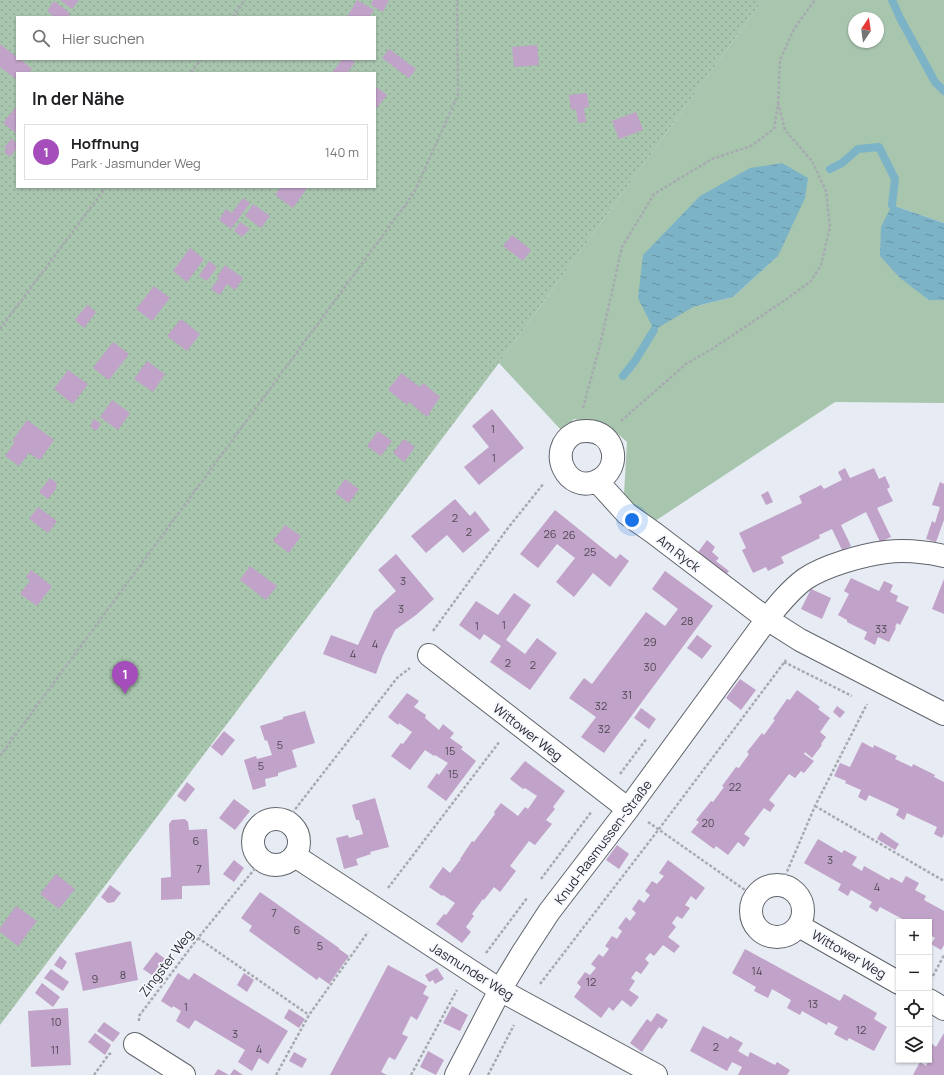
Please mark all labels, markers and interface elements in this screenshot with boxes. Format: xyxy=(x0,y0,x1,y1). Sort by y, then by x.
north arrow xyxy=(848,12,884,48)
search box xyxy=(16,16,376,60)
icon: search xyxy=(30,27,52,49)
text: Hier suchen xyxy=(62,28,144,49)
text: In der Nähe xyxy=(32,87,125,110)
text: Hoffnung xyxy=(71,133,139,154)
text: 1 xyxy=(43,143,49,161)
text: 140 m xyxy=(325,143,359,161)
text: Park · Jasmunder Weg xyxy=(71,154,201,172)
house number: 1 xyxy=(491,421,495,436)
house number: 1 xyxy=(492,450,496,465)
house number: 2 xyxy=(452,510,458,525)
your location xyxy=(622,510,642,530)
house number: 2 xyxy=(466,524,472,539)
house number: 26 xyxy=(543,526,557,541)
house number: 26 xyxy=(562,527,576,542)
street label: Am Ryck xyxy=(654,530,705,576)
house number: 25 xyxy=(584,544,596,559)
house number: 3 xyxy=(400,573,406,588)
house number: 3 xyxy=(398,601,404,616)
house number: 28 xyxy=(681,613,693,628)
house number: 1 xyxy=(502,617,506,632)
house number: 1 xyxy=(475,618,479,633)
house number: 33 xyxy=(875,621,887,636)
house number: 29 xyxy=(643,634,657,649)
house number: 4 xyxy=(372,636,378,651)
house number: 4 xyxy=(350,646,356,661)
house number: 2 xyxy=(505,655,511,670)
house number: 2 xyxy=(530,657,536,672)
house number: 30 xyxy=(644,659,656,674)
pin: 1 xyxy=(112,661,138,694)
house number: 31 xyxy=(622,687,632,702)
house number: 32 xyxy=(595,698,607,713)
street label: Wittower Weg xyxy=(490,699,566,765)
house number: 32 xyxy=(598,721,610,736)
house number: 5 xyxy=(277,737,283,752)
house number: 15 xyxy=(445,743,455,758)
house number: 5 xyxy=(258,758,264,773)
house number: 15 xyxy=(448,766,458,781)
street label: Knud-Rasmussen-Straße xyxy=(550,776,656,908)
house number: 22 xyxy=(729,779,741,794)
house number: 20 xyxy=(702,815,714,830)
house number: 6 xyxy=(193,833,200,848)
house number: 3 xyxy=(827,852,833,867)
house number: 7 xyxy=(196,861,202,876)
house number: 4 xyxy=(874,879,880,894)
house number: 7 xyxy=(271,905,277,920)
map controls xyxy=(896,919,932,1063)
button: + xyxy=(896,919,932,955)
house number: 6 xyxy=(294,922,301,937)
street label: Wittower Weg xyxy=(808,925,890,983)
street label: Zingster Weg xyxy=(135,926,197,1000)
house number: 5 xyxy=(317,938,323,953)
street label: Jasmunder Weg xyxy=(427,938,517,1004)
button: − xyxy=(896,955,932,991)
house number: 14 xyxy=(752,963,762,978)
house number: 8 xyxy=(120,967,126,982)
house number: 9 xyxy=(92,971,99,986)
house number: 12 xyxy=(586,974,596,989)
button: locate xyxy=(896,991,932,1027)
house number: 13 xyxy=(808,996,818,1011)
house number: 1 xyxy=(184,999,188,1014)
house number: 10 xyxy=(50,1014,62,1029)
house number: 12 xyxy=(856,1022,866,1037)
house number: 3 xyxy=(232,1026,238,1041)
button: layers xyxy=(896,1027,932,1063)
house number: 2 xyxy=(713,1039,719,1054)
house number: 4 xyxy=(256,1041,262,1056)
house number: 11 xyxy=(51,1042,59,1057)

